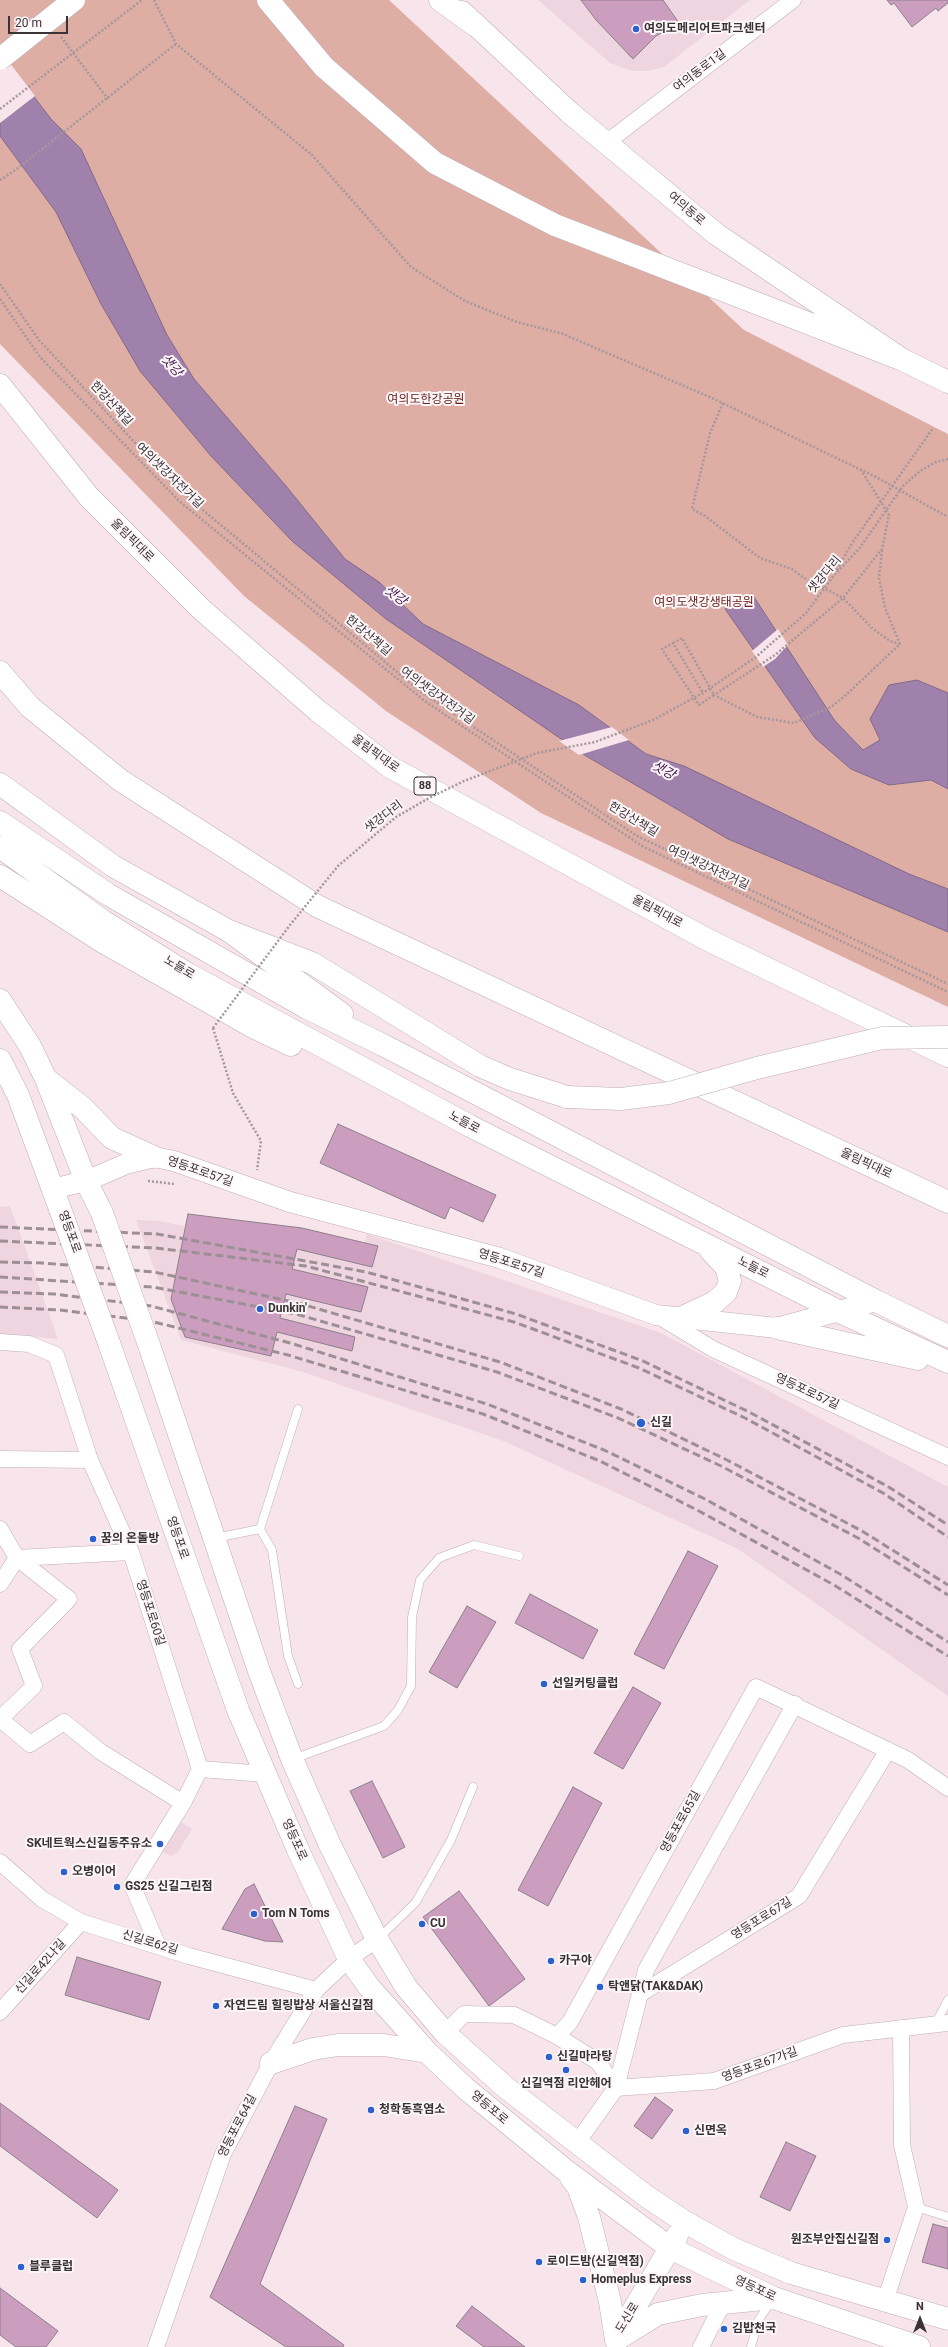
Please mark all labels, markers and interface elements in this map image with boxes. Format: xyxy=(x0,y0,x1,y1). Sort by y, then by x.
scale bar xyxy=(10,8,70,34)
text: 20 m xyxy=(15,16,42,30)
place label: 여의도메리어트파크센터 xyxy=(644,22,765,36)
marker: 여의도메리어트파크센터 xyxy=(631,24,641,34)
street label: 여의동로1길 xyxy=(671,47,729,95)
street label: 여의동로 xyxy=(664,189,708,229)
water label: 샛강 xyxy=(157,352,185,380)
street label: 한강산책길 xyxy=(87,379,135,429)
park label: 여의도한강공원 xyxy=(387,393,465,407)
street label: 여의샛강자전거길 xyxy=(132,440,206,512)
street label: 올림픽대로 xyxy=(107,516,157,566)
street label: 샛강다리 xyxy=(805,553,845,597)
water label: 샛강 xyxy=(381,582,409,610)
park label: 여의도샛강생태공원 xyxy=(654,596,754,610)
street label: 한강산책길 xyxy=(342,613,394,659)
street label: 여의샛강자전거길 xyxy=(397,664,477,728)
street label: 올림픽대로 xyxy=(348,732,402,776)
water label: 샛강 xyxy=(649,758,677,784)
road number: 88 xyxy=(414,777,436,795)
street label: 샛강다리 xyxy=(362,798,406,836)
street label: 한강산책길 xyxy=(606,800,660,840)
street label: 여의샛강자전거길 xyxy=(665,843,751,893)
street label: 올림픽대로 xyxy=(629,893,685,931)
street label: 노들로 xyxy=(161,953,197,983)
street label: 노들로 xyxy=(446,1109,482,1137)
street label: 올림픽대로 xyxy=(838,1146,894,1182)
street label: 영등포로57길 xyxy=(165,1154,235,1190)
street label: 영등포로 xyxy=(55,1209,83,1255)
street label: 영등포로57길 xyxy=(476,1247,546,1281)
street label: 노들로 xyxy=(735,1254,771,1282)
place label: Dunkin' xyxy=(268,1302,307,1316)
marker: Dunkin' xyxy=(255,1304,265,1314)
street label: 영등포로57길 xyxy=(773,1371,841,1413)
place label: 신길 xyxy=(650,1416,672,1430)
marker: 신길 xyxy=(635,1417,647,1429)
street label: 영등포로 xyxy=(163,1515,191,1561)
place label: 꿈의 온돌방 xyxy=(101,1532,159,1546)
marker: 꿈의 온돌방 xyxy=(88,1534,98,1544)
street label: 영등포로60길 xyxy=(133,1578,167,1648)
place label: 선일커팅클럽 xyxy=(552,1677,618,1691)
marker: 선일커팅클럽 xyxy=(539,1679,549,1689)
street label: 영등포로65길 xyxy=(658,1788,704,1856)
street label: 영등포로 xyxy=(278,1817,310,1863)
place label: SK네트웍스신길동주유소 xyxy=(27,1837,152,1851)
marker: SK네트웍스신길동주유소 xyxy=(155,1839,165,1849)
place label: 오병이어 xyxy=(72,1865,116,1879)
marker: 오병이어 xyxy=(59,1867,69,1877)
place label: GS25 신길그린점 xyxy=(125,1880,213,1894)
marker: GS25 신길그린점 xyxy=(112,1882,122,1892)
street label: 영등포로67길 xyxy=(729,1895,795,1943)
place label: Tom N Toms xyxy=(262,1907,330,1921)
marker: Tom N Toms xyxy=(249,1909,259,1919)
place label: CU xyxy=(430,1917,446,1931)
marker: CU xyxy=(417,1919,427,1929)
street label: 신길로62길 xyxy=(120,1928,180,1958)
street label: 신길로42나길 xyxy=(13,1937,69,1997)
place label: 카구야 xyxy=(559,1954,592,1968)
marker: 카구야 xyxy=(546,1956,556,1966)
place label: 탁앤닭(TAK&DAK) xyxy=(608,1980,703,1994)
marker: 탁앤닭(TAK&DAK) xyxy=(595,1982,605,1992)
place label: 자연드림 힐링밥상 서울신길점 xyxy=(224,1999,373,2013)
marker: 자연드림 힐링밥상 서울신길점 xyxy=(211,2001,221,2011)
street label: 영등포로67가길 xyxy=(720,2045,800,2085)
place label: 신길마라탕 xyxy=(557,2050,612,2064)
marker: 신길마라탕 xyxy=(544,2052,554,2062)
marker: 신길역점 리안헤어 xyxy=(561,2065,571,2075)
place label: 신길역점 리안헤어 xyxy=(520,2077,612,2091)
street label: 영등포로 xyxy=(467,2088,511,2128)
street label: 영등포로64길 xyxy=(216,2092,260,2160)
place label: 청학동흑염소 xyxy=(379,2103,445,2117)
marker: 청학동흑염소 xyxy=(366,2105,376,2115)
place label: 신면옥 xyxy=(694,2124,727,2138)
marker: 신면옥 xyxy=(681,2126,691,2136)
place label: 원조부안집신길점 xyxy=(791,2233,879,2247)
marker: 원조부안집신길점 xyxy=(882,2235,892,2245)
place label: 로이드밤(신길역점) xyxy=(547,2255,644,2269)
marker: 로이드밤(신길역점) xyxy=(534,2257,544,2267)
place label: 블루클럽 xyxy=(29,2260,73,2274)
marker: 블루클럽 xyxy=(16,2262,26,2272)
place label: Homeplus Express xyxy=(591,2273,692,2287)
street label: 영등포로 xyxy=(732,2273,778,2305)
marker: Homeplus Express xyxy=(578,2275,588,2285)
north arrow xyxy=(900,2299,940,2339)
street label: 도신로 xyxy=(613,2300,643,2336)
text: N xyxy=(916,2300,924,2313)
place label: 김밥천국 xyxy=(732,2322,776,2336)
marker: 김밥천국 xyxy=(719,2324,729,2334)

